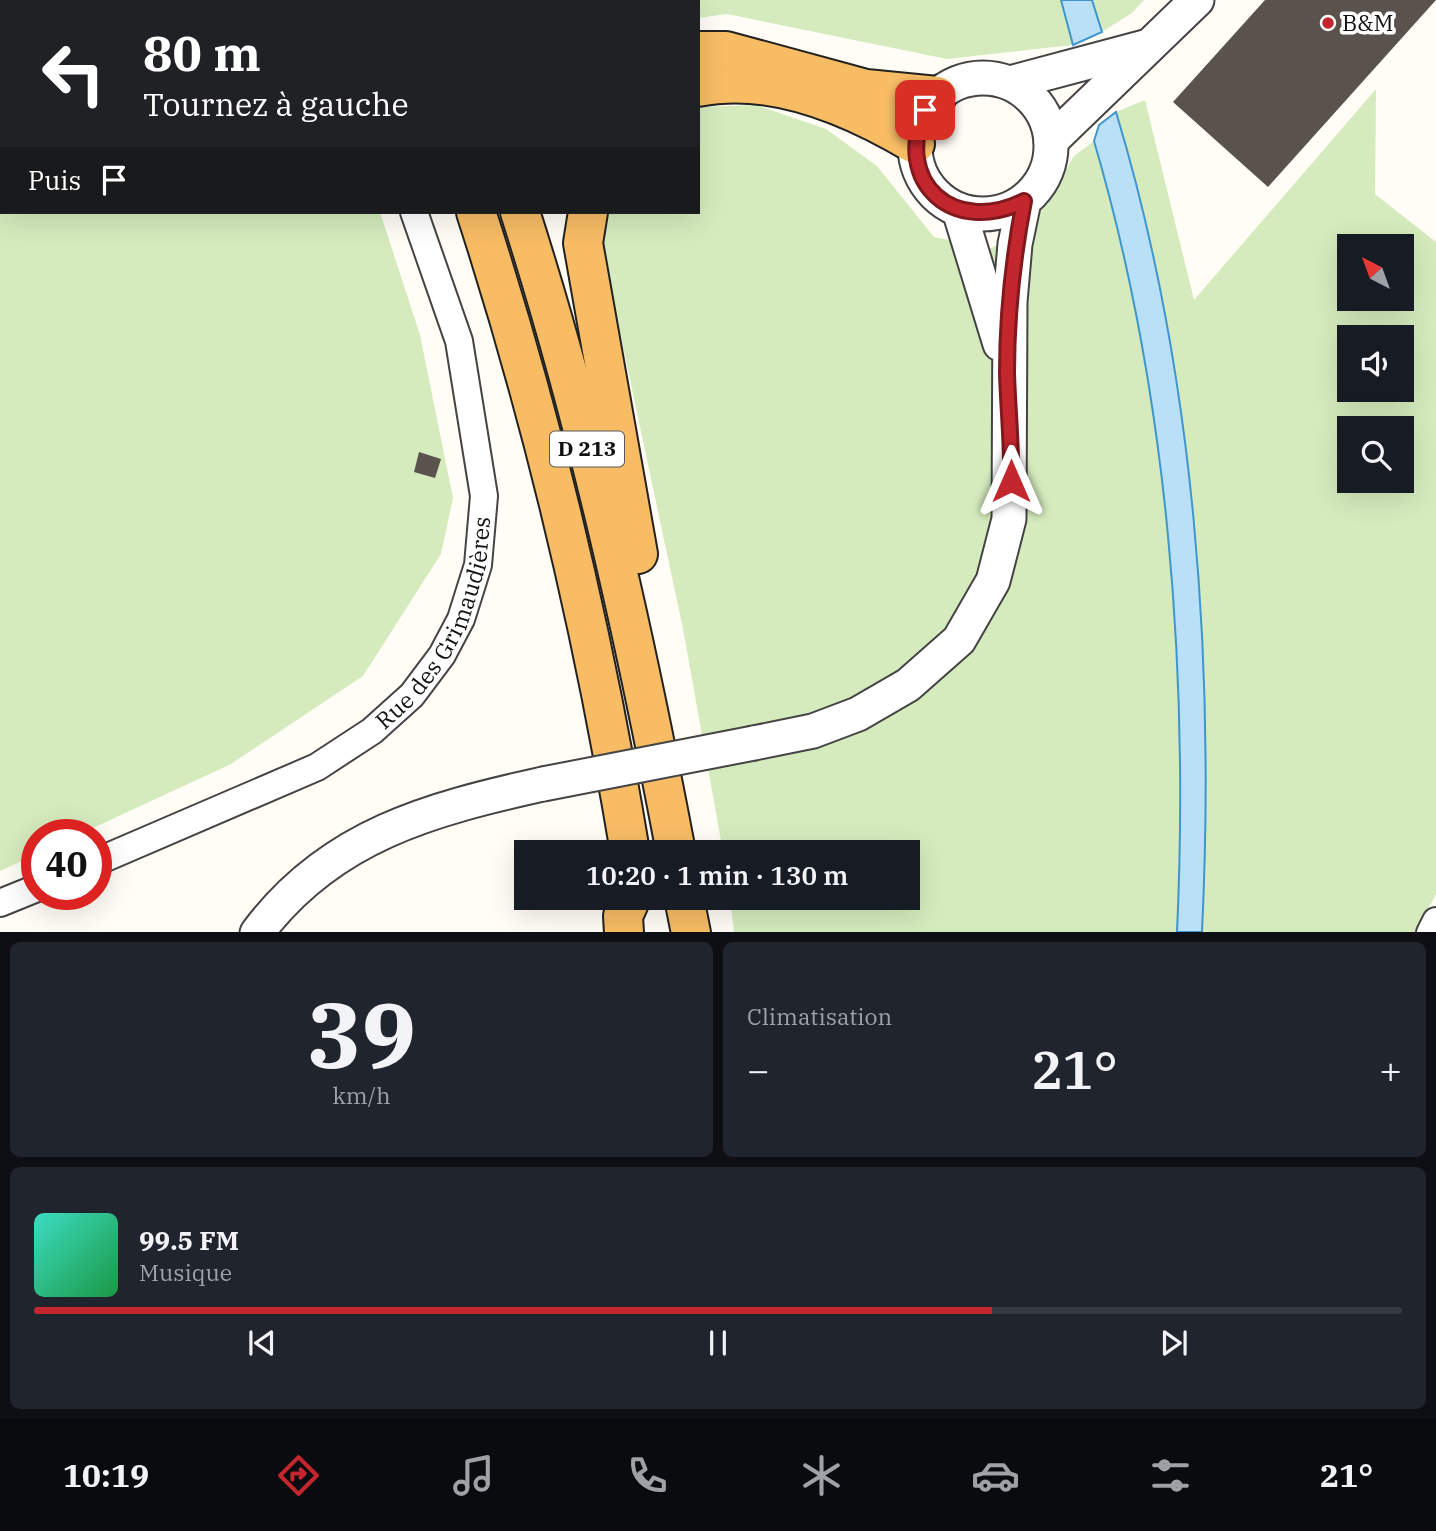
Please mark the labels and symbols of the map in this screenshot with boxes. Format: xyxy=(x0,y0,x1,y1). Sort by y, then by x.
place label: B&M xyxy=(1342,7,1394,37)
marker: B&M xyxy=(1320,15,1336,31)
pin xyxy=(895,80,955,140)
north arrow xyxy=(1337,234,1414,312)
road number: D 213 xyxy=(550,432,624,466)
position arrow xyxy=(974,444,1048,518)
street label: Rue des Grimaudières xyxy=(368,515,496,735)
speed limit sign: 40 xyxy=(21,819,112,910)

